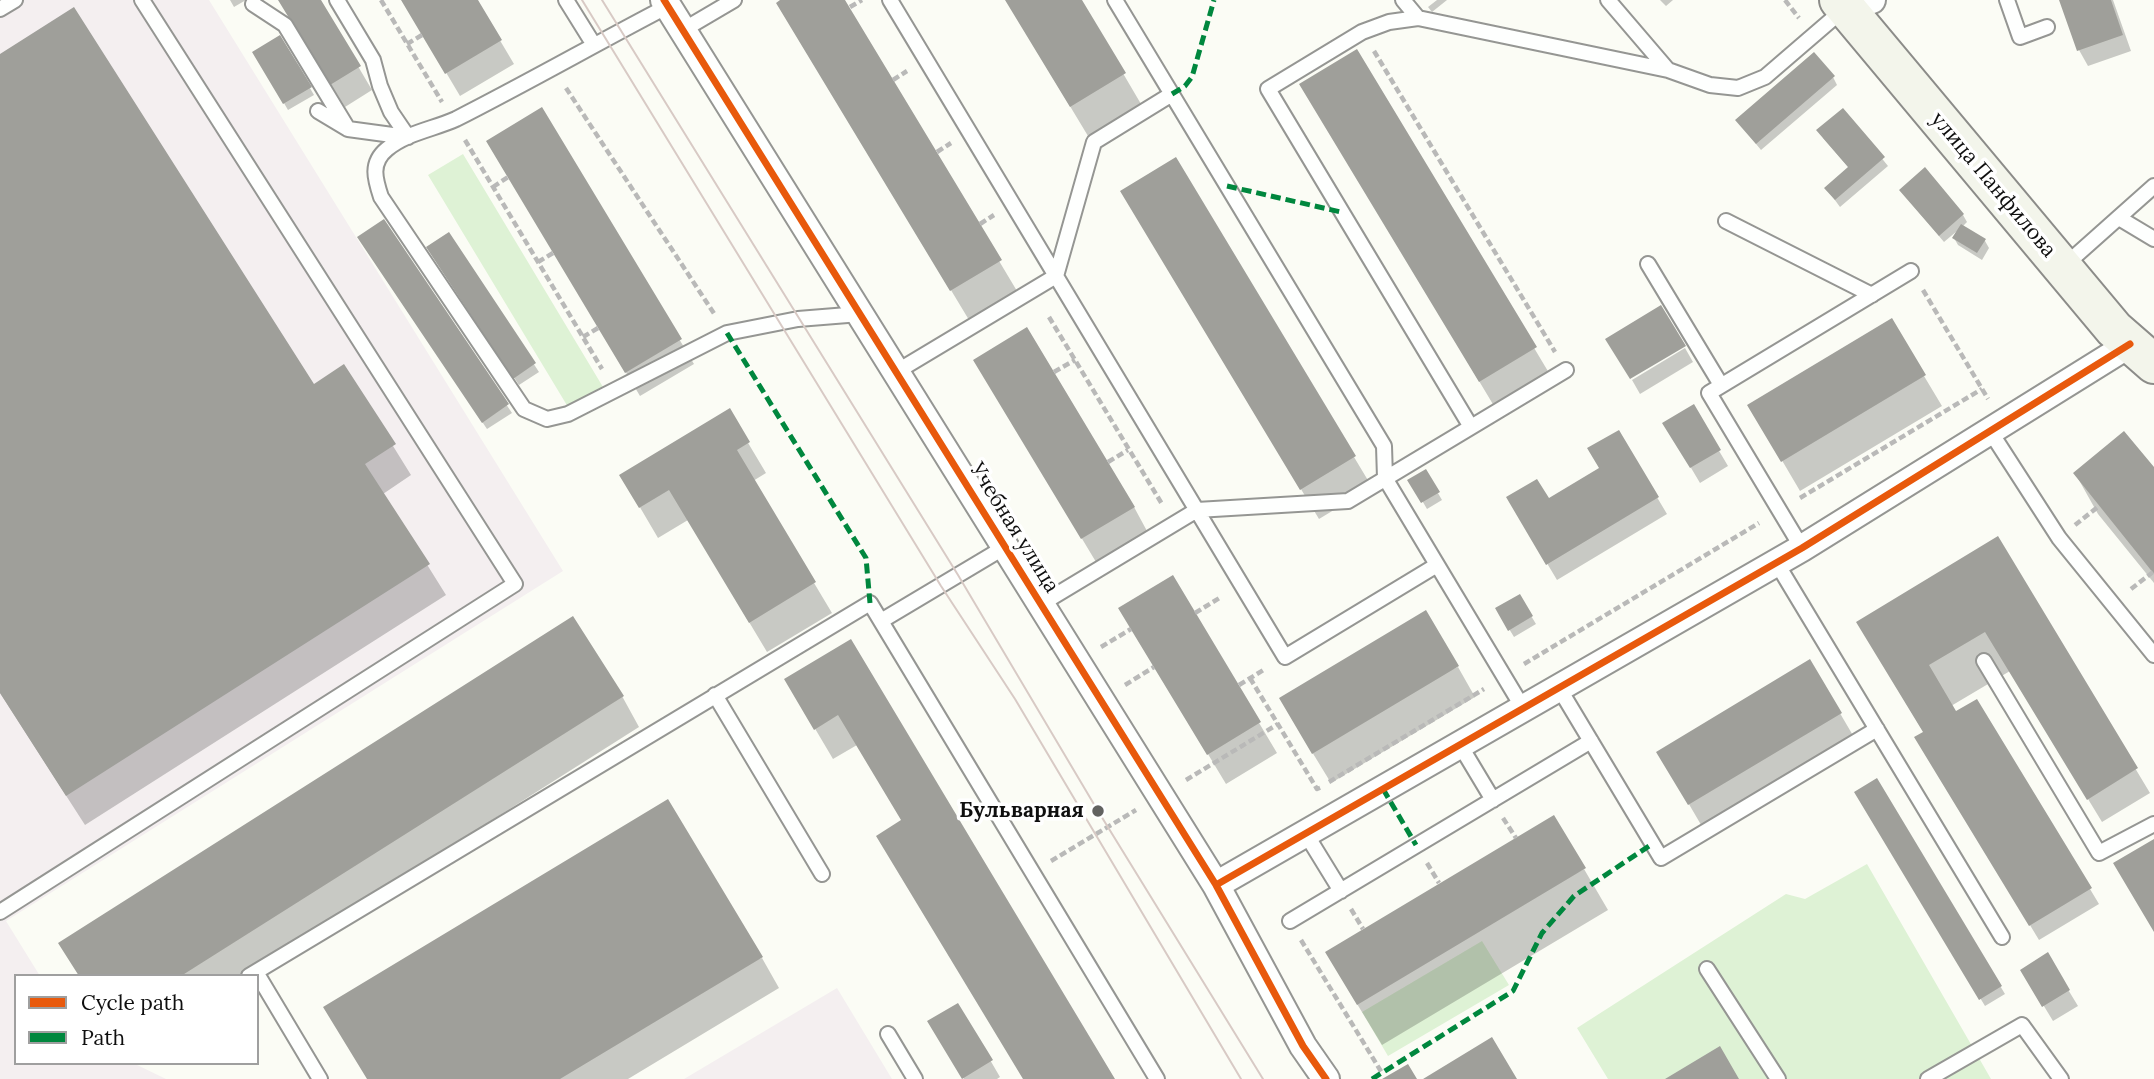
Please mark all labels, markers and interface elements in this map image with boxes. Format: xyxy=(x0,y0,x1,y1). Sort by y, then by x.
street label: улица Панфилова xyxy=(1925,107,2061,263)
street label: Учебная улица xyxy=(964,458,1064,598)
place label: Бульварная xyxy=(959,798,1084,824)
marker: Бульварная xyxy=(1090,803,1106,819)
legend xyxy=(14,974,259,1065)
text: Cycle path xyxy=(81,989,184,1016)
text: Path xyxy=(81,1024,125,1051)

